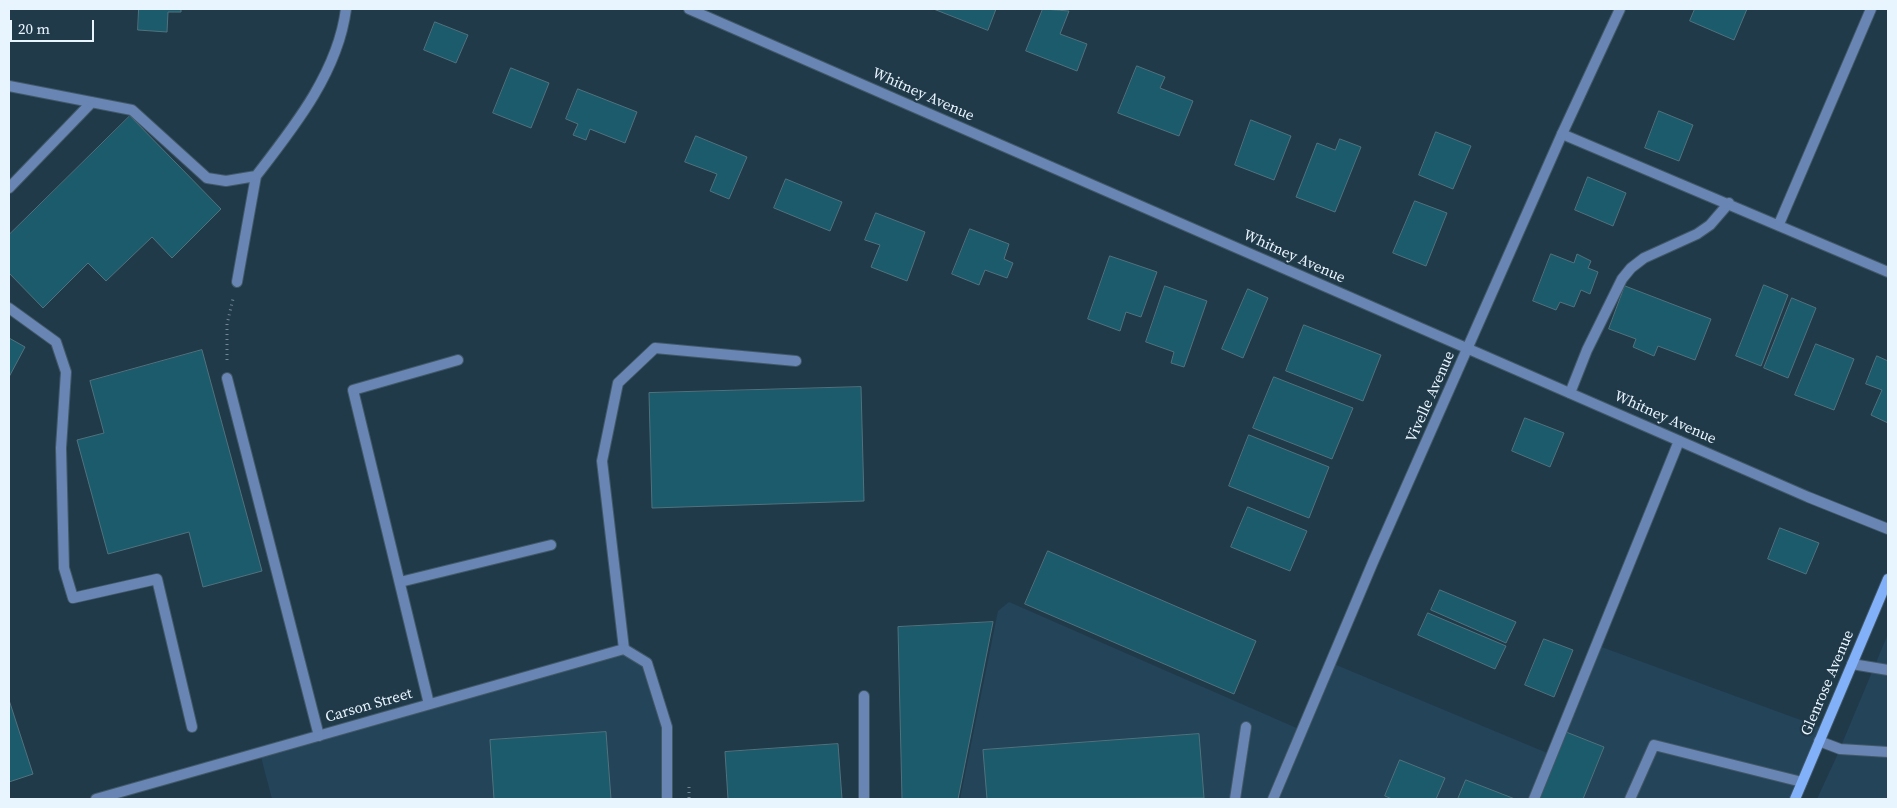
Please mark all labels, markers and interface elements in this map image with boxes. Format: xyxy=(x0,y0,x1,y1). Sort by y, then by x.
scale bar xyxy=(12,10,96,42)
text: 20 m xyxy=(18,18,50,39)
street label: Whitney Avenue xyxy=(869,64,977,126)
street label: Whitney Avenue xyxy=(1240,226,1348,288)
street label: Vivelle Avenue xyxy=(1403,349,1459,445)
street label: Whitney Avenue xyxy=(1611,387,1719,449)
street label: Glenrose Avenue xyxy=(1798,628,1858,738)
street label: Carson Street xyxy=(324,685,414,727)

